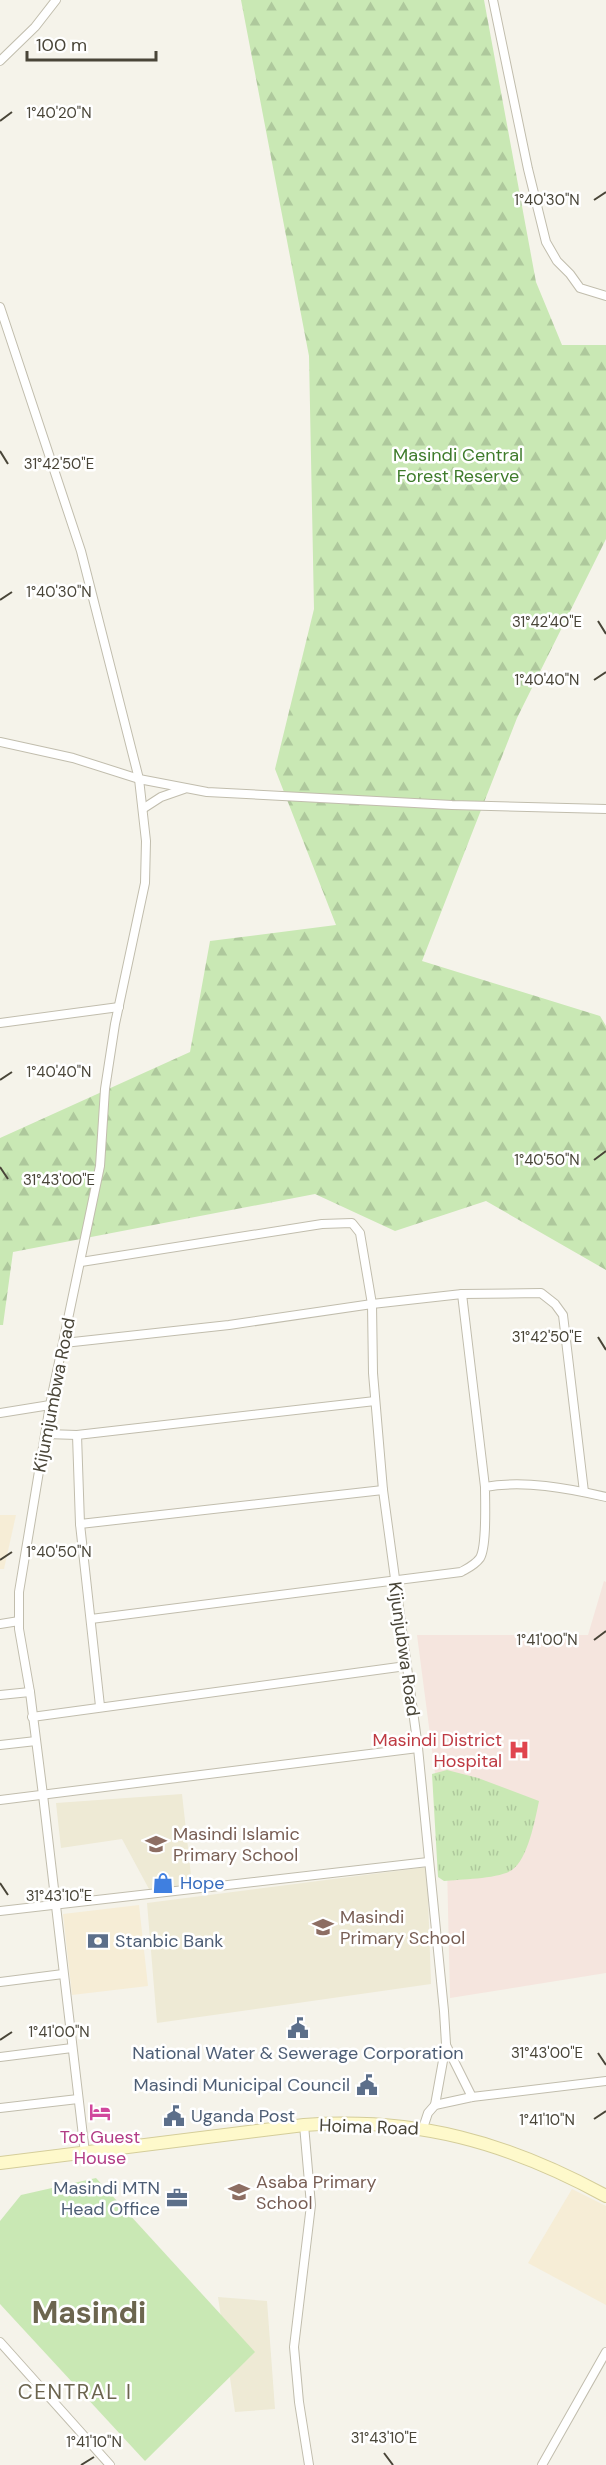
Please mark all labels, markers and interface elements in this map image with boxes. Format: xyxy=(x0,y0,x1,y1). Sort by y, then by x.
scale bar xyxy=(27,24,156,62)
text: 100 m xyxy=(36,33,87,57)
text: 1°40'20"N xyxy=(26,103,92,123)
text: 1°40'30"N xyxy=(514,190,580,210)
park label: Masindi Central Forest Reserve xyxy=(393,443,523,488)
text: 31°42'50"E xyxy=(24,454,94,474)
text: 1°40'30"N xyxy=(26,582,92,602)
text: 31°42'40"E xyxy=(512,612,582,632)
text: 1°40'40"N xyxy=(515,670,579,690)
text: 1°40'40"N xyxy=(27,1062,91,1082)
text: 1°40'50"N xyxy=(514,1150,580,1170)
text: 31°43'00"E xyxy=(23,1170,95,1190)
street label: Kijumjumbwa Road xyxy=(27,1316,81,1474)
text: 31°42'50"E xyxy=(512,1327,582,1347)
text: 1°40'50"N xyxy=(26,1542,92,1562)
street label: Kijunjubwa Road xyxy=(383,1580,425,1718)
text: 1°41'00"N xyxy=(516,1630,578,1650)
place label: Masindi District Hospital xyxy=(373,1728,502,1773)
hospital icon: Masindi District Hospital xyxy=(507,1738,531,1762)
place label: Masindi Islamic Primary School xyxy=(173,1822,300,1867)
school or university icon: Masindi Islamic Primary School xyxy=(144,1832,168,1856)
shop icon: Hope xyxy=(151,1871,175,1895)
place label: Hope xyxy=(180,1871,224,1895)
text: 31°43'10"E xyxy=(26,1886,92,1906)
place label: Masindi Primary School xyxy=(340,1905,465,1950)
school or university icon: Masindi Primary School xyxy=(311,1915,335,1939)
bank icon: Stanbic Bank xyxy=(86,1929,110,1953)
place label: Stanbic Bank xyxy=(115,1929,223,1953)
public building icon: National Water & Sewerage Corporation xyxy=(286,2016,310,2040)
text: 1°41'00"N xyxy=(28,2022,90,2042)
place label: National Water & Sewerage Corporation xyxy=(132,2041,464,2065)
text: 31°43'00"E xyxy=(511,2043,583,2063)
place label: Masindi Municipal Council xyxy=(134,2073,350,2097)
public building icon: Masindi Municipal Council xyxy=(355,2073,379,2097)
hotel icon: Tot Guest House xyxy=(88,2100,112,2124)
public building icon: Uganda Post xyxy=(162,2104,186,2128)
place label: Uganda Post xyxy=(191,2104,295,2128)
text: 1°41'10"N xyxy=(519,2110,575,2130)
street label: Hoima Road xyxy=(319,2113,419,2141)
place label: Tot Guest House xyxy=(60,2125,140,2170)
place label: Asaba Primary School xyxy=(256,2170,377,2215)
place label: Masindi MTN Head Office xyxy=(53,2176,160,2221)
school or university icon: Asaba Primary School xyxy=(227,2180,251,2204)
office icon: Masindi MTN Head Office xyxy=(165,2186,189,2210)
district label: Masindi xyxy=(32,2293,146,2332)
district label: CENTRAL I xyxy=(18,2378,132,2406)
text: 31°43'10"E xyxy=(351,2428,417,2448)
text: 1°41'10"N xyxy=(66,2432,122,2452)

